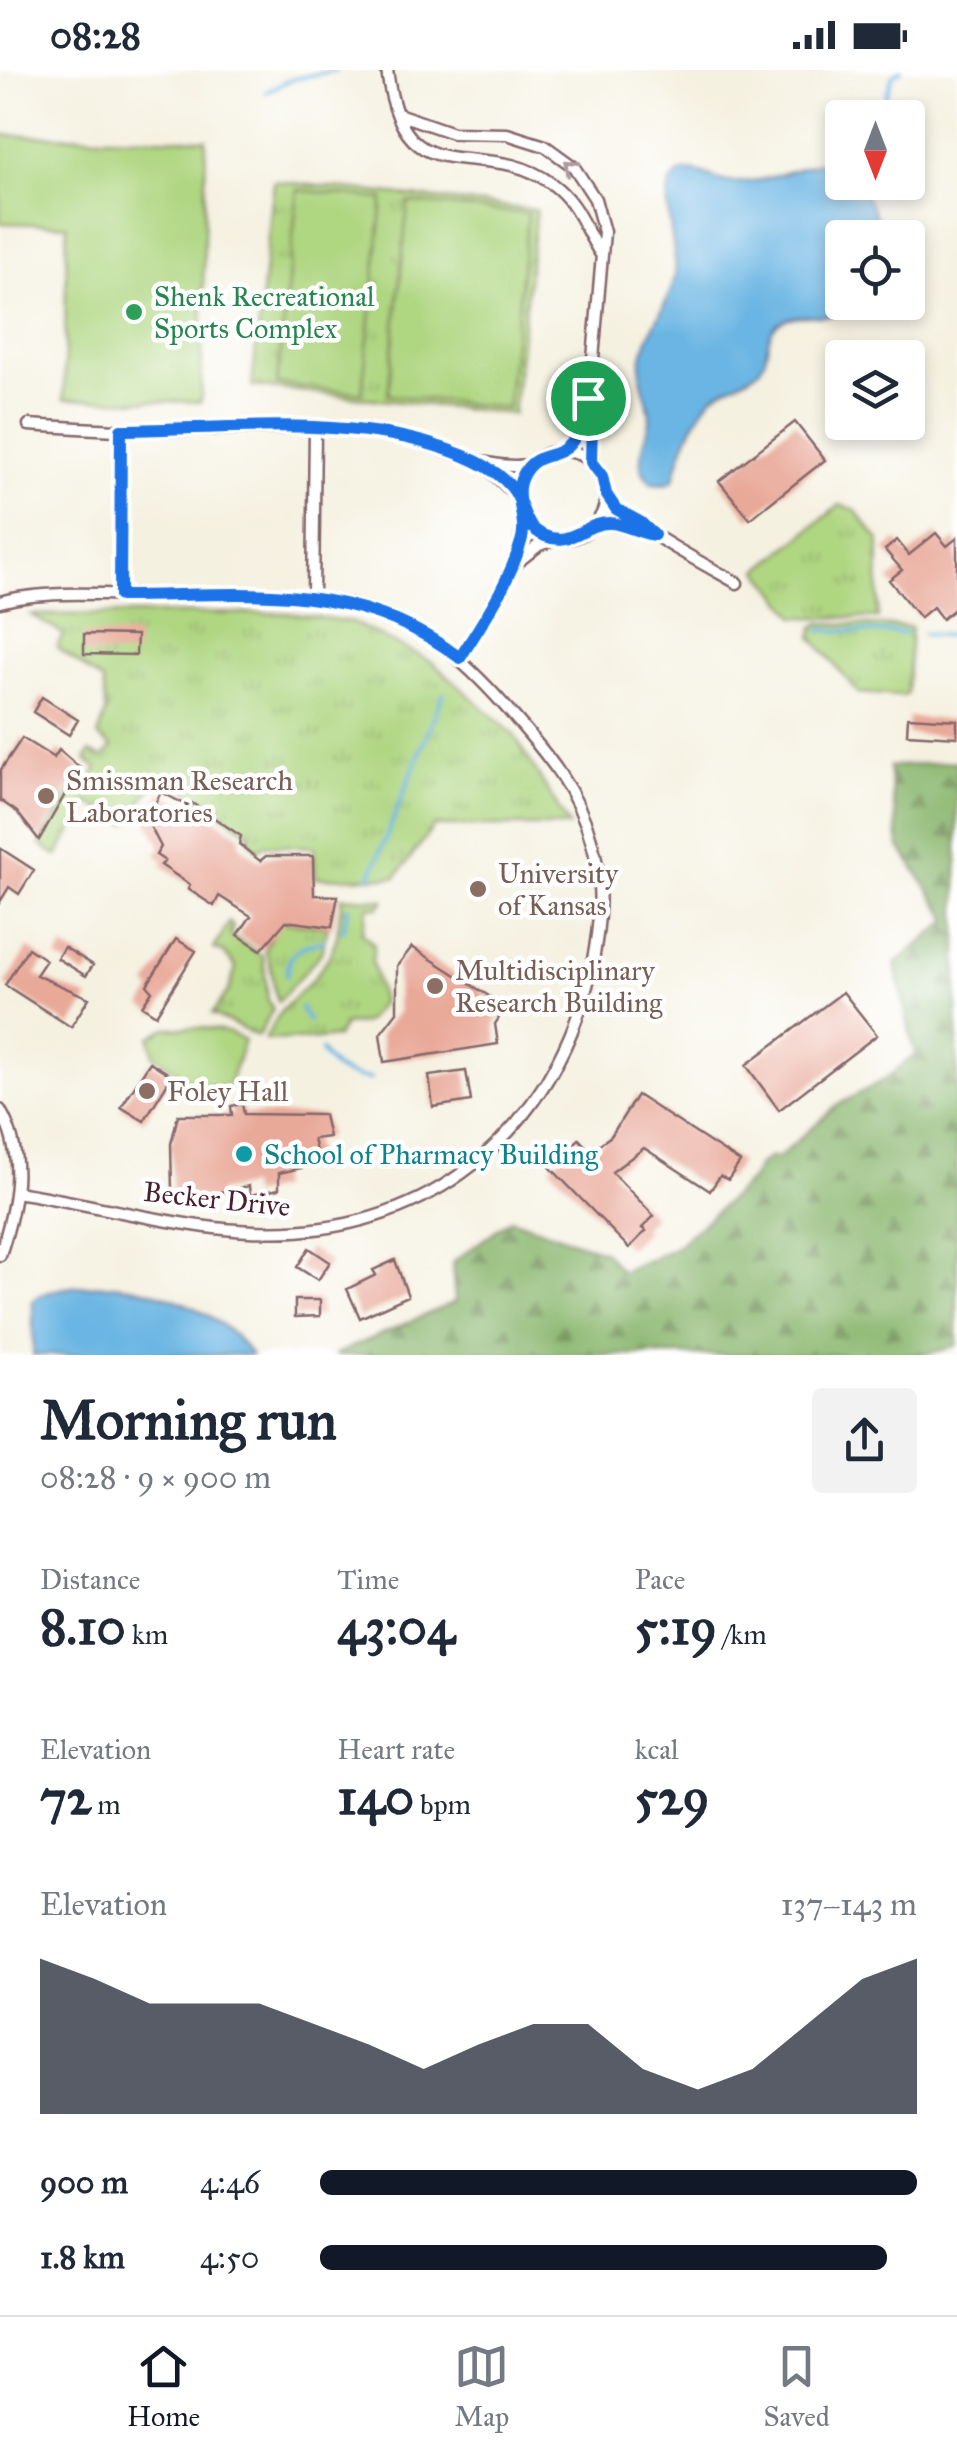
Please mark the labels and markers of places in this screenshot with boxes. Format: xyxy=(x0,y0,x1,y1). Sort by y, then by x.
place label: Shenk Recreational Sports Complex xyxy=(154,279,375,346)
marker: Shenk Recreational Sports Complex xyxy=(123,301,145,323)
pin xyxy=(546,356,631,441)
place label: Smissman Research Laboratories xyxy=(66,763,293,830)
marker: Smissman Research Laboratories xyxy=(35,785,57,807)
place label: University of Kansas xyxy=(498,856,619,923)
marker: University of Kansas xyxy=(467,878,489,900)
place label: Multidisciplinary Research Building xyxy=(455,953,663,1020)
marker: Multidisciplinary Research Building xyxy=(424,975,446,997)
place label: Foley Hall xyxy=(167,1074,289,1109)
marker: Foley Hall xyxy=(136,1080,158,1102)
place label: School of Pharmacy Building xyxy=(264,1137,599,1172)
marker: School of Pharmacy Building xyxy=(233,1143,255,1165)

